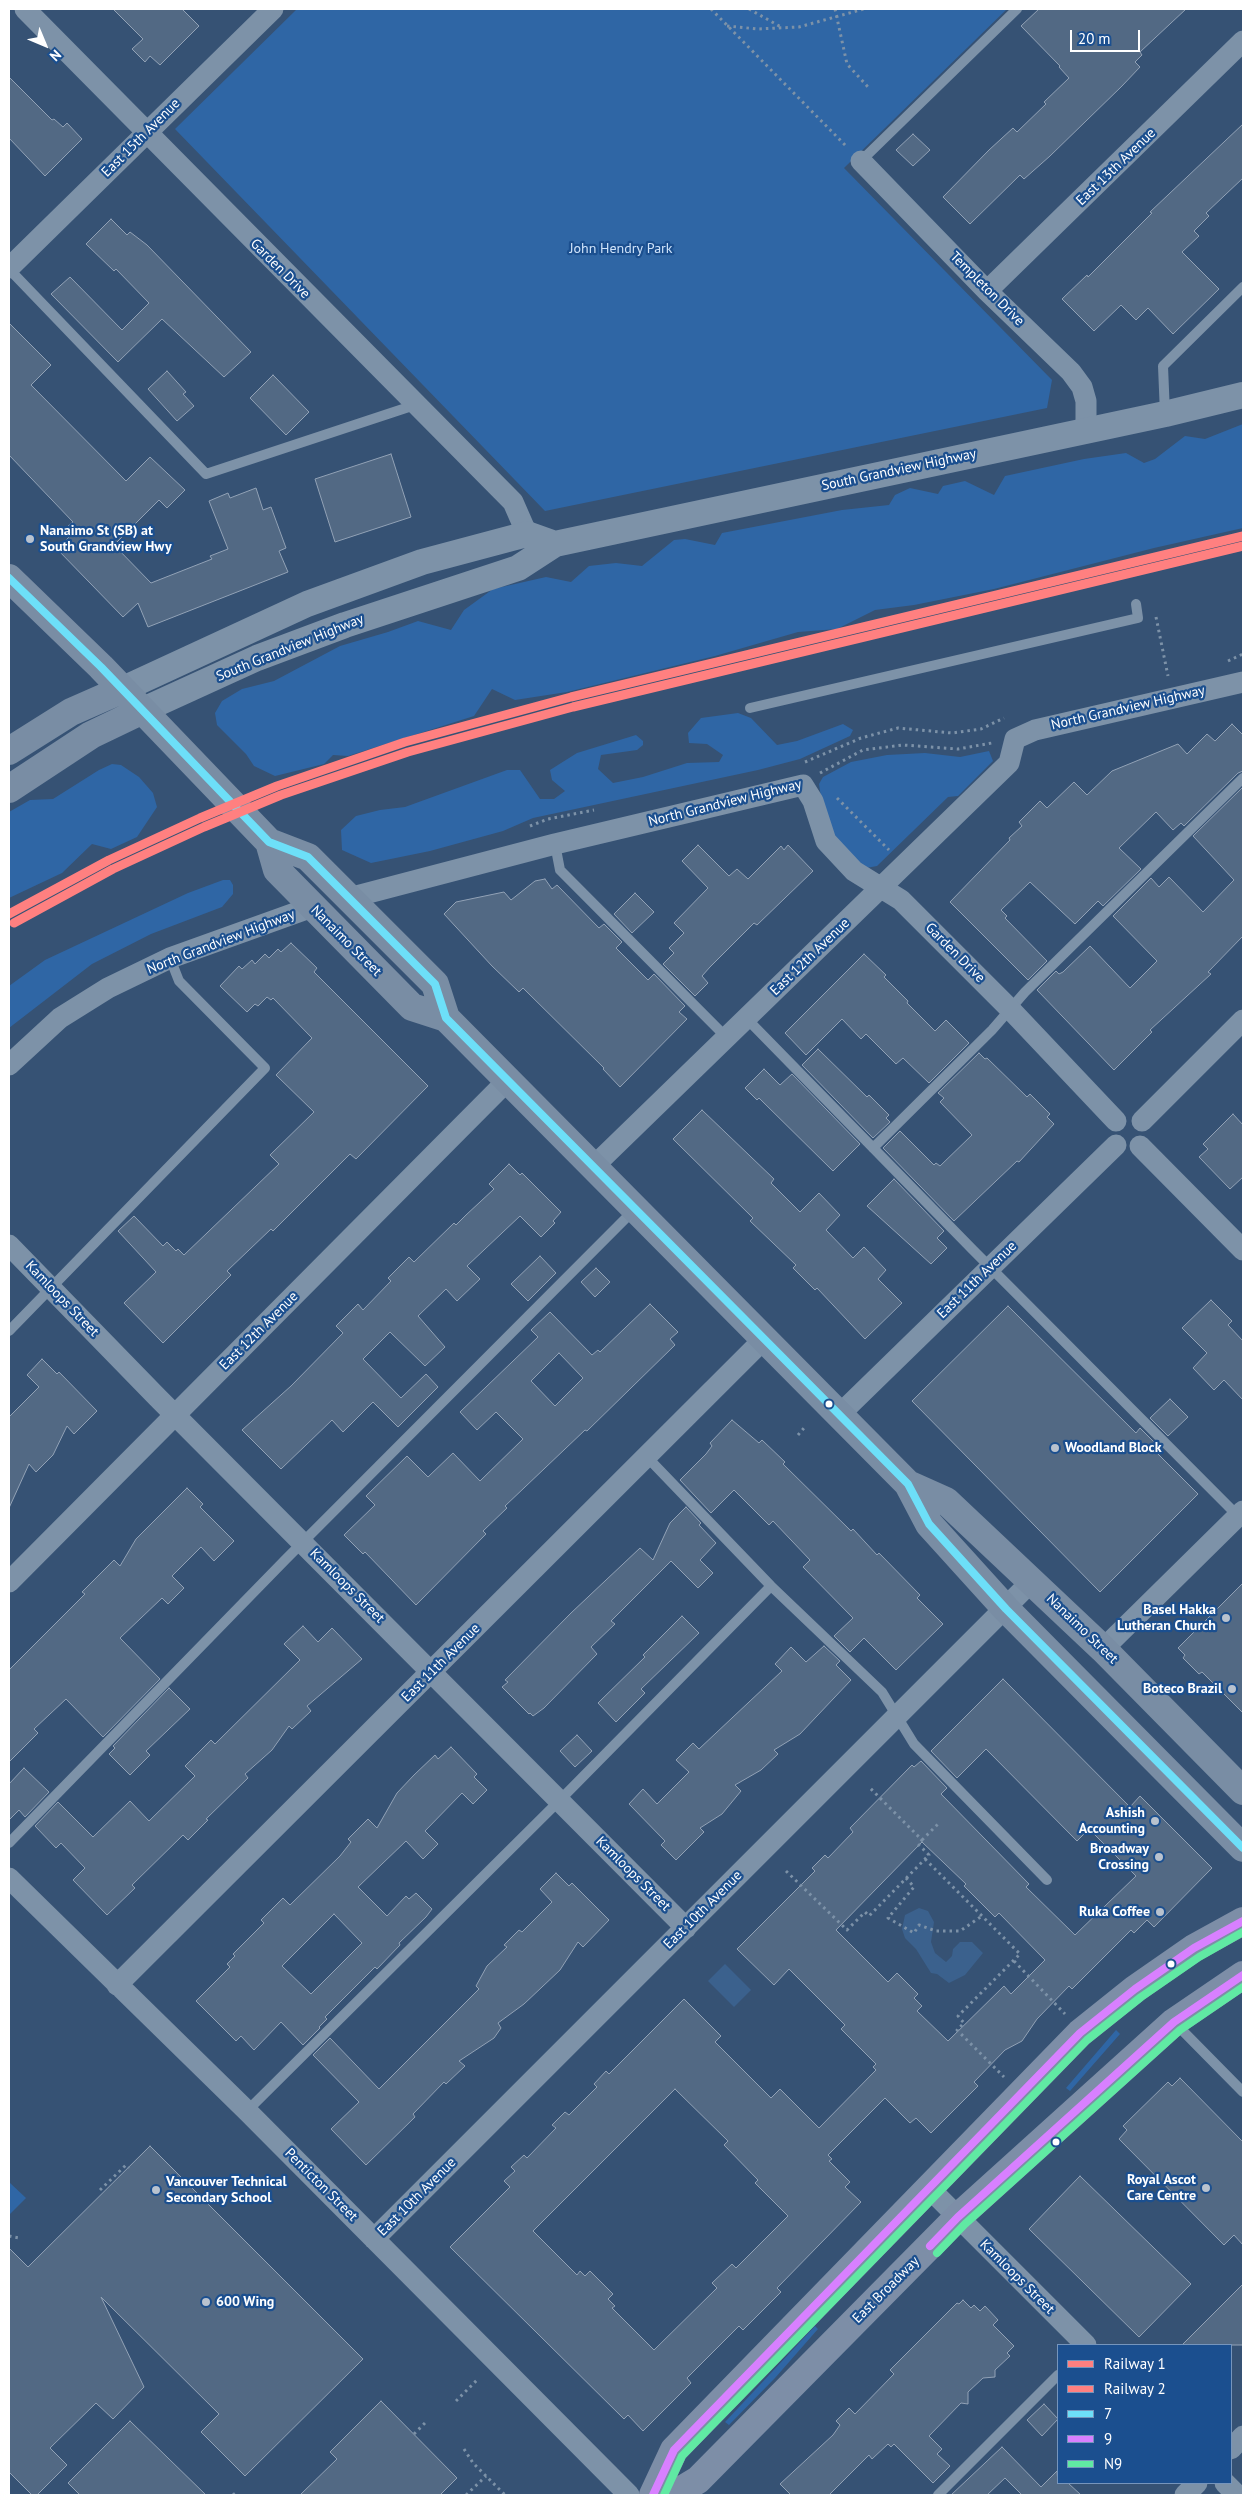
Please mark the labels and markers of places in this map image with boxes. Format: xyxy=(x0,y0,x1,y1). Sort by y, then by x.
place label: Nanaimo St (SB) at South Grandview Hwy xyxy=(40,523,172,556)
marker: Nanaimo St (SB) at South Grandview Hwy xyxy=(24,533,36,545)
unlabelled marker xyxy=(824,1399,834,1409)
place label: Woodland Block xyxy=(1065,1440,1162,1456)
marker: Woodland Block xyxy=(1049,1442,1061,1454)
place label: Basel Hakka Lutheran Church xyxy=(1117,1602,1216,1634)
marker: Basel Hakka Lutheran Church xyxy=(1220,1612,1232,1624)
place label: Boteco Brazil xyxy=(1143,1681,1222,1697)
marker: Boteco Brazil xyxy=(1226,1683,1238,1695)
place label: Ashish Accounting xyxy=(1079,1805,1145,1838)
marker: Ashish Accounting xyxy=(1149,1815,1161,1827)
place label: Broadway Crossing xyxy=(1090,1841,1149,1874)
marker: Broadway Crossing xyxy=(1153,1851,1165,1863)
place label: Ruka Coffee xyxy=(1079,1904,1150,1920)
marker: Ruka Coffee xyxy=(1154,1906,1166,1918)
unlabelled marker xyxy=(1166,1959,1176,1969)
unlabelled marker xyxy=(1051,2137,1061,2147)
place label: Royal Ascot Care Centre xyxy=(1127,2172,1196,2204)
place label: Vancouver Technical Secondary School xyxy=(166,2174,287,2206)
marker: Royal Ascot Care Centre xyxy=(1200,2182,1212,2194)
marker: Vancouver Technical Secondary School xyxy=(150,2184,162,2196)
place label: 600 Wing xyxy=(216,2294,274,2310)
marker: 600 Wing xyxy=(200,2296,212,2308)

